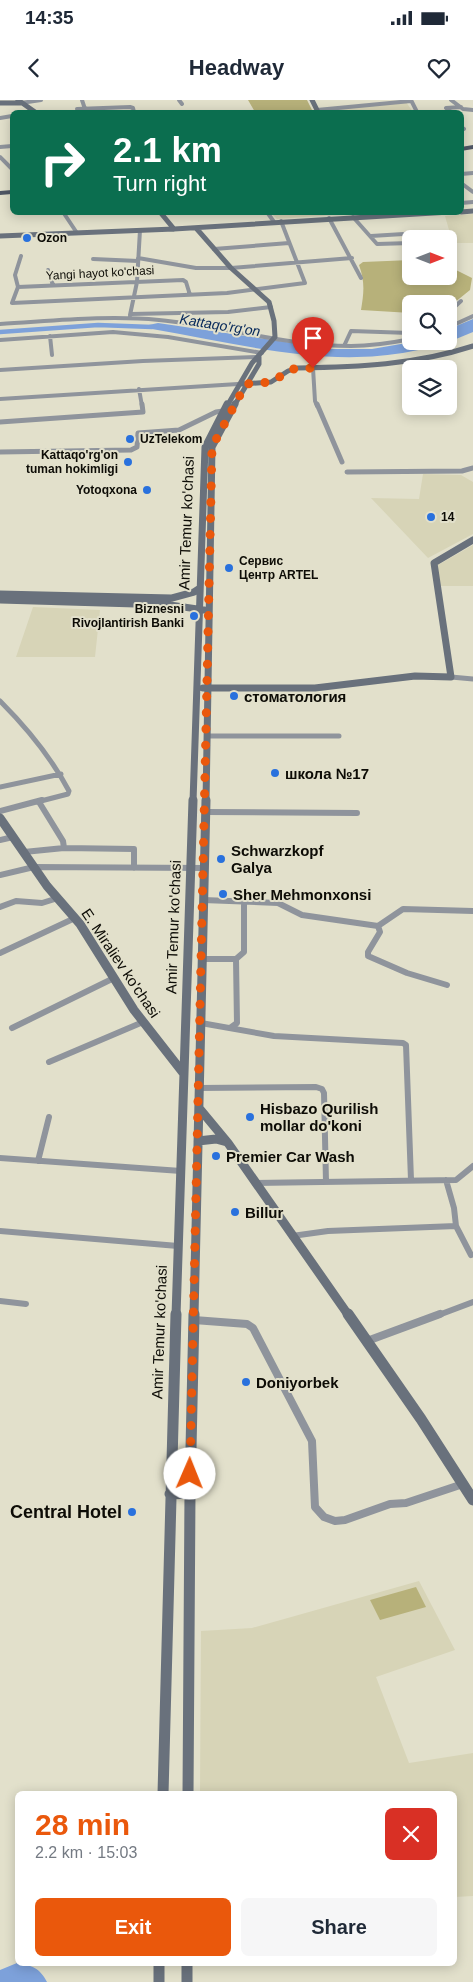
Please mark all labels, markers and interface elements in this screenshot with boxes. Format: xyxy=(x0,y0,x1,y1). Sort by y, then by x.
text: 14:35 xyxy=(25,7,74,28)
icon: back xyxy=(20,54,48,82)
icon: heart xyxy=(425,54,453,82)
text: Headway xyxy=(189,55,284,80)
icon: right xyxy=(30,130,95,195)
text: 2.1 km xyxy=(113,130,222,169)
text: Turn right xyxy=(113,171,206,196)
north arrow xyxy=(402,230,458,285)
map controls xyxy=(402,230,457,415)
place label: Ozon xyxy=(37,231,67,245)
marker: Ozon xyxy=(21,232,33,244)
street label: Yangi hayot ko'chasi xyxy=(45,263,155,283)
button: search xyxy=(402,295,457,350)
water label: Kattaqo'rg'on xyxy=(178,311,262,339)
pin xyxy=(292,317,334,368)
icon: arrive xyxy=(299,324,327,352)
button: layers xyxy=(402,360,457,415)
place label: UzTelekom xyxy=(140,432,202,446)
marker: UzTelekom xyxy=(124,433,136,445)
place label: Kattaqo'rg'on tuman hokimligi xyxy=(26,448,118,476)
marker: Kattaqo'rg'on tuman hokimligi xyxy=(122,456,134,468)
street label: Amir Temur ko'chasi xyxy=(175,456,197,590)
place label: Yotoqxona xyxy=(76,483,137,497)
marker: Yotoqxona xyxy=(141,484,153,496)
place label: 14 xyxy=(441,510,455,524)
marker: 14 xyxy=(425,511,437,523)
place label: Сервис Центр ARTEL xyxy=(239,554,318,582)
marker: Сервис Центр ARTEL xyxy=(223,562,235,574)
place label: Biznesni Rivojlantirish Banki xyxy=(72,602,184,630)
marker: Biznesni Rivojlantirish Banki xyxy=(188,610,200,622)
place label: стоматология xyxy=(244,688,346,705)
marker: стоматология xyxy=(228,690,240,702)
place label: школа №17 xyxy=(285,765,369,782)
marker: школа №17 xyxy=(269,767,281,779)
place label: Schwarzkopf Galya xyxy=(231,842,325,876)
marker: Schwarzkopf Galya xyxy=(215,853,227,865)
street label: Amir Temur ko'chasi xyxy=(162,860,184,994)
place label: Sher Mehmonxonsi xyxy=(233,886,371,903)
marker: Sher Mehmonxonsi xyxy=(217,888,229,900)
street label: E. Miraliev ko'chasi xyxy=(78,905,164,1021)
place label: Hisbazo Qurilish mollar do'koni xyxy=(260,1100,378,1134)
marker: Hisbazo Qurilish mollar do'koni xyxy=(244,1111,256,1123)
place label: Premier Car Wash xyxy=(226,1148,355,1165)
marker: Premier Car Wash xyxy=(210,1150,222,1162)
place label: Billur xyxy=(245,1204,283,1221)
marker: Billur xyxy=(229,1206,241,1218)
street label: Amir Temur ko'chasi xyxy=(148,1265,170,1399)
place label: Doniyorbek xyxy=(256,1374,339,1391)
marker: Doniyorbek xyxy=(240,1376,252,1388)
position arrow xyxy=(163,1447,215,1499)
place label: Central Hotel xyxy=(10,1502,122,1522)
marker: Central Hotel xyxy=(126,1506,138,1518)
text: 28 min xyxy=(35,1808,130,1841)
button: close xyxy=(385,1808,437,1860)
text: 2.2 km · 15:03 xyxy=(35,1844,137,1861)
button: Exit xyxy=(35,1898,231,1956)
button: Share xyxy=(241,1898,437,1956)

